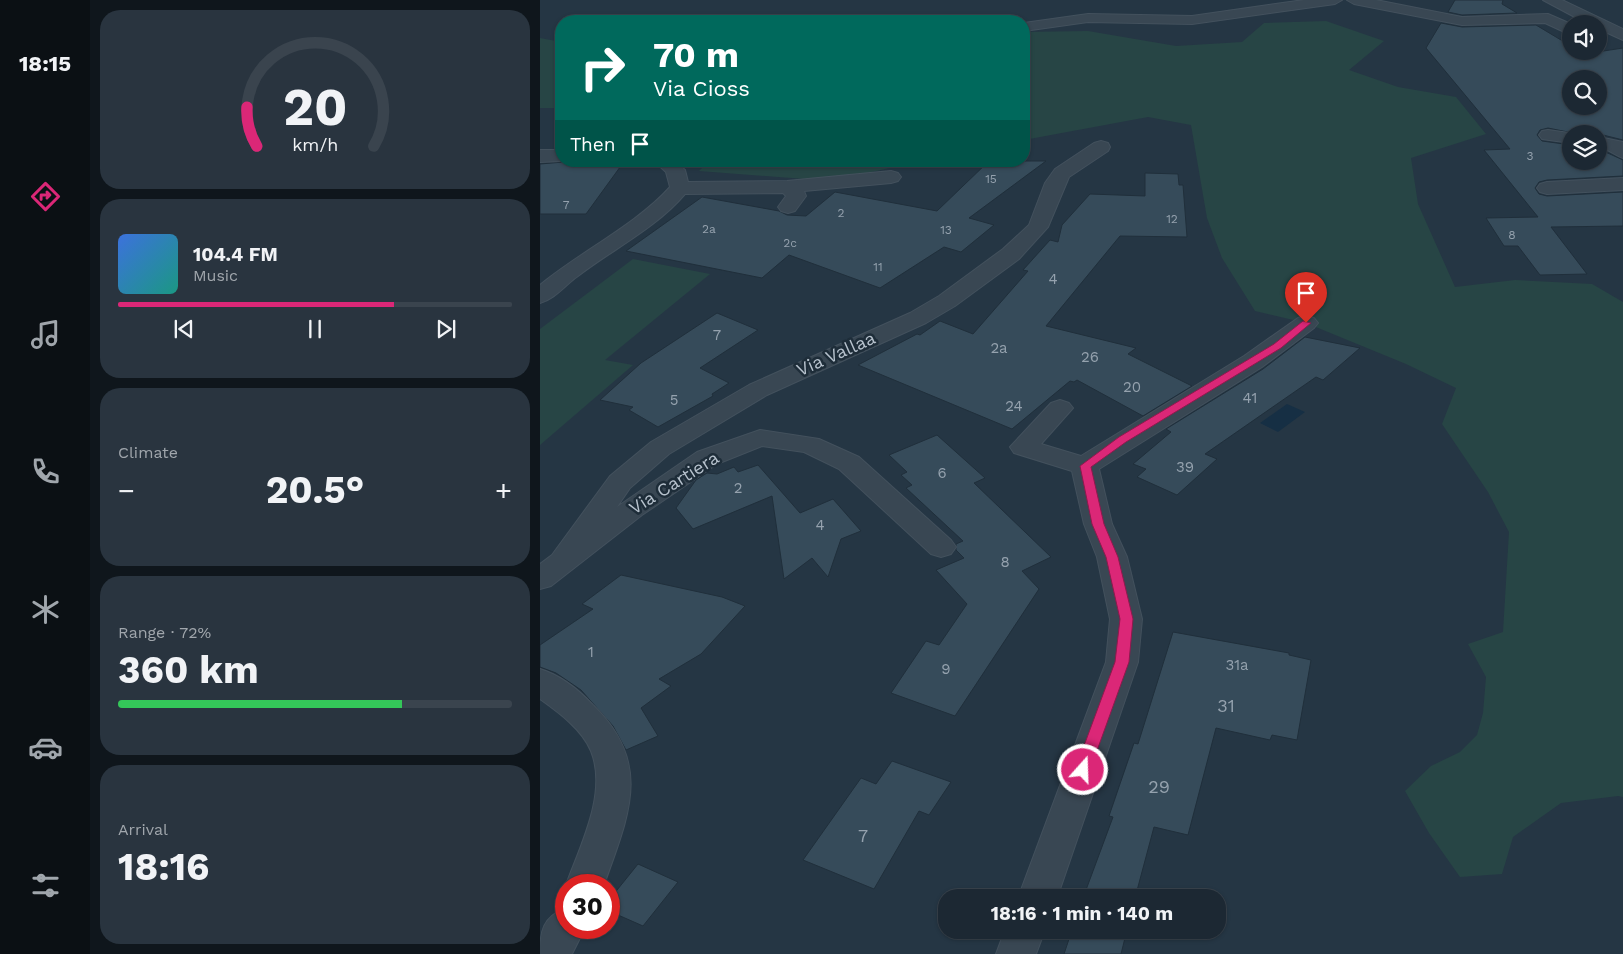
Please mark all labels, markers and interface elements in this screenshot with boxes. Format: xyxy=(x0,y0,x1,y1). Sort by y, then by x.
map controls xyxy=(1562,15,1607,170)
button: sound xyxy=(1562,15,1607,60)
text: 70 m xyxy=(653,34,739,76)
icon: right xyxy=(570,35,635,100)
text: 18:15 xyxy=(19,51,71,76)
button: search xyxy=(1562,70,1607,115)
text: Via Cioss xyxy=(653,76,750,101)
text: 20 xyxy=(283,77,347,138)
button: layers xyxy=(1562,125,1607,170)
icon: arrive xyxy=(626,130,654,158)
text: Then xyxy=(570,133,616,156)
text: km/h xyxy=(292,134,338,155)
house number: 3 xyxy=(1527,149,1534,163)
house number: 15 xyxy=(985,172,997,186)
icon: directions xyxy=(28,179,63,214)
house number: 7 xyxy=(563,198,570,212)
house number: 2 xyxy=(838,206,845,220)
house number: 12 xyxy=(1166,212,1178,226)
house number: 2a xyxy=(702,222,716,236)
house number: 13 xyxy=(940,223,952,237)
house number: 8 xyxy=(1508,228,1516,242)
house number: 2c xyxy=(783,236,797,250)
text: 104.4 FM xyxy=(193,243,278,266)
house number: 11 xyxy=(873,260,883,274)
text: Music xyxy=(193,266,238,285)
house number: 4 xyxy=(1048,270,1058,288)
pin xyxy=(1285,272,1327,323)
icon: arrive xyxy=(1292,279,1320,307)
icon: previous xyxy=(170,315,198,343)
icon: pause xyxy=(301,315,329,343)
icon: next xyxy=(432,315,460,343)
icon: music xyxy=(28,317,63,352)
house number: 7 xyxy=(713,326,721,344)
street label: Via Vallaa xyxy=(793,327,878,380)
house number: 2a xyxy=(990,339,1008,357)
house number: 26 xyxy=(1081,348,1099,366)
house number: 20 xyxy=(1123,378,1141,396)
house number: 41 xyxy=(1243,389,1257,407)
house number: 5 xyxy=(670,391,678,409)
house number: 24 xyxy=(1005,397,1023,415)
text: Climate xyxy=(118,443,178,462)
street label: Via Cartiera xyxy=(625,447,722,518)
icon: phone xyxy=(28,454,63,489)
house number: 39 xyxy=(1176,458,1194,476)
house number: 6 xyxy=(937,464,947,482)
text: 20.5° xyxy=(266,468,364,512)
text: − xyxy=(118,474,135,507)
text: + xyxy=(495,474,512,507)
house number: 2 xyxy=(734,479,742,497)
house number: 4 xyxy=(815,516,825,534)
house number: 8 xyxy=(1000,553,1010,571)
icon: climate xyxy=(28,592,63,627)
text: Range · 72% xyxy=(118,623,211,642)
house number: 1 xyxy=(588,643,594,661)
text: 360 km xyxy=(118,648,259,692)
house number: 31a xyxy=(1225,656,1249,674)
house number: 9 xyxy=(941,660,951,678)
house number: 31 xyxy=(1217,695,1235,716)
icon: car xyxy=(28,730,63,765)
position arrow xyxy=(1056,743,1108,795)
house number: 29 xyxy=(1148,776,1170,797)
text: Arrival xyxy=(118,820,168,839)
house number: 7 xyxy=(858,825,868,846)
text: 18:16 xyxy=(118,845,209,889)
icon: filters xyxy=(28,868,63,903)
speed limit sign: 30 xyxy=(555,874,620,939)
text: 18:16 · 1 min · 140 m xyxy=(991,902,1173,925)

